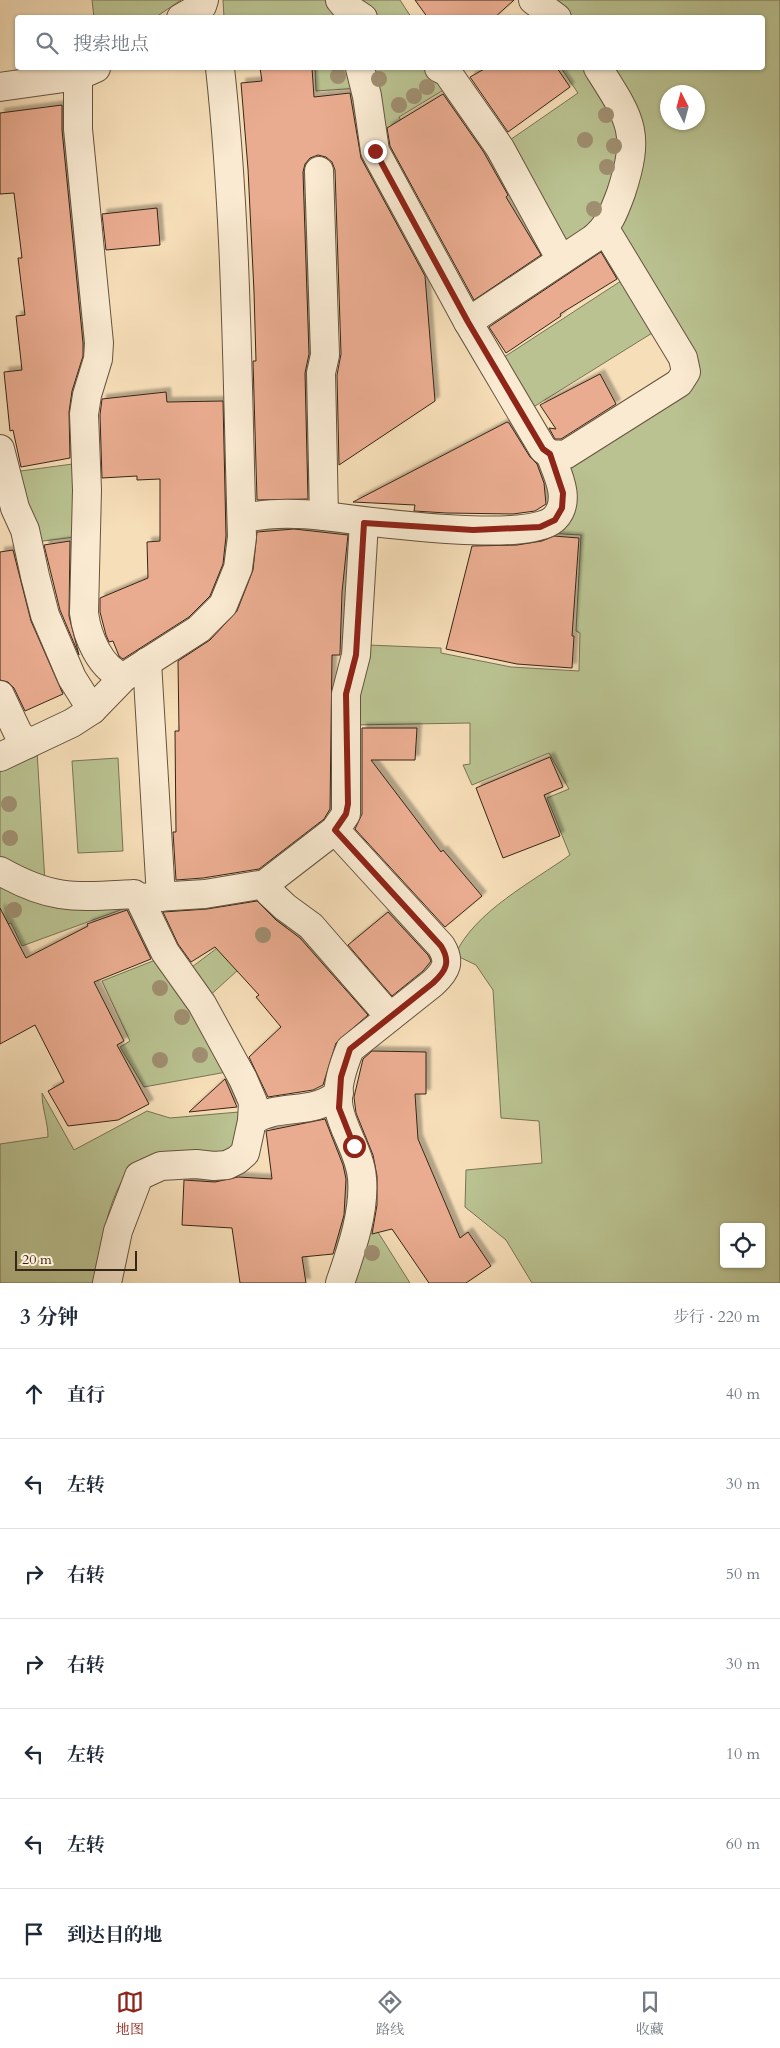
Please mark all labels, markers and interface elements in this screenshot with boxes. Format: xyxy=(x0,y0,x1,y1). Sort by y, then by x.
search box xyxy=(15,15,765,70)
icon: search xyxy=(33,29,61,57)
text: 搜索地点 xyxy=(73,31,149,57)
north arrow xyxy=(660,85,705,130)
route end xyxy=(364,140,387,163)
route start xyxy=(343,1135,366,1158)
map controls xyxy=(720,1223,765,1268)
button: locate xyxy=(720,1223,765,1268)
scale bar xyxy=(15,1248,138,1271)
text: 20 m xyxy=(22,1250,52,1269)
text: 3 分钟 xyxy=(20,1303,78,1332)
text: 步行 · 220 m xyxy=(673,1306,760,1328)
icon: ahead xyxy=(20,1380,48,1408)
text: 直行 xyxy=(67,1382,105,1408)
text: 40 m xyxy=(726,1383,760,1405)
icon: left xyxy=(20,1470,48,1498)
text: 左转 xyxy=(67,1472,105,1498)
text: 30 m xyxy=(726,1473,760,1495)
icon: right xyxy=(20,1560,48,1588)
text: 右转 xyxy=(67,1562,105,1588)
text: 50 m xyxy=(726,1563,760,1585)
icon: right xyxy=(20,1650,48,1678)
text: 右转 xyxy=(67,1652,105,1678)
text: 30 m xyxy=(726,1653,760,1675)
icon: left xyxy=(20,1740,48,1768)
text: 左转 xyxy=(67,1742,105,1768)
text: 10 m xyxy=(726,1743,760,1765)
icon: left xyxy=(20,1830,48,1858)
text: 左转 xyxy=(67,1832,105,1858)
text: 60 m xyxy=(726,1833,760,1855)
icon: arrive xyxy=(20,1920,48,1948)
text: 到达目的地 xyxy=(67,1922,162,1948)
tab: 地图 xyxy=(116,1988,144,2039)
tab: 路线 xyxy=(376,1988,404,2039)
tab: 收藏 xyxy=(636,1988,664,2039)

